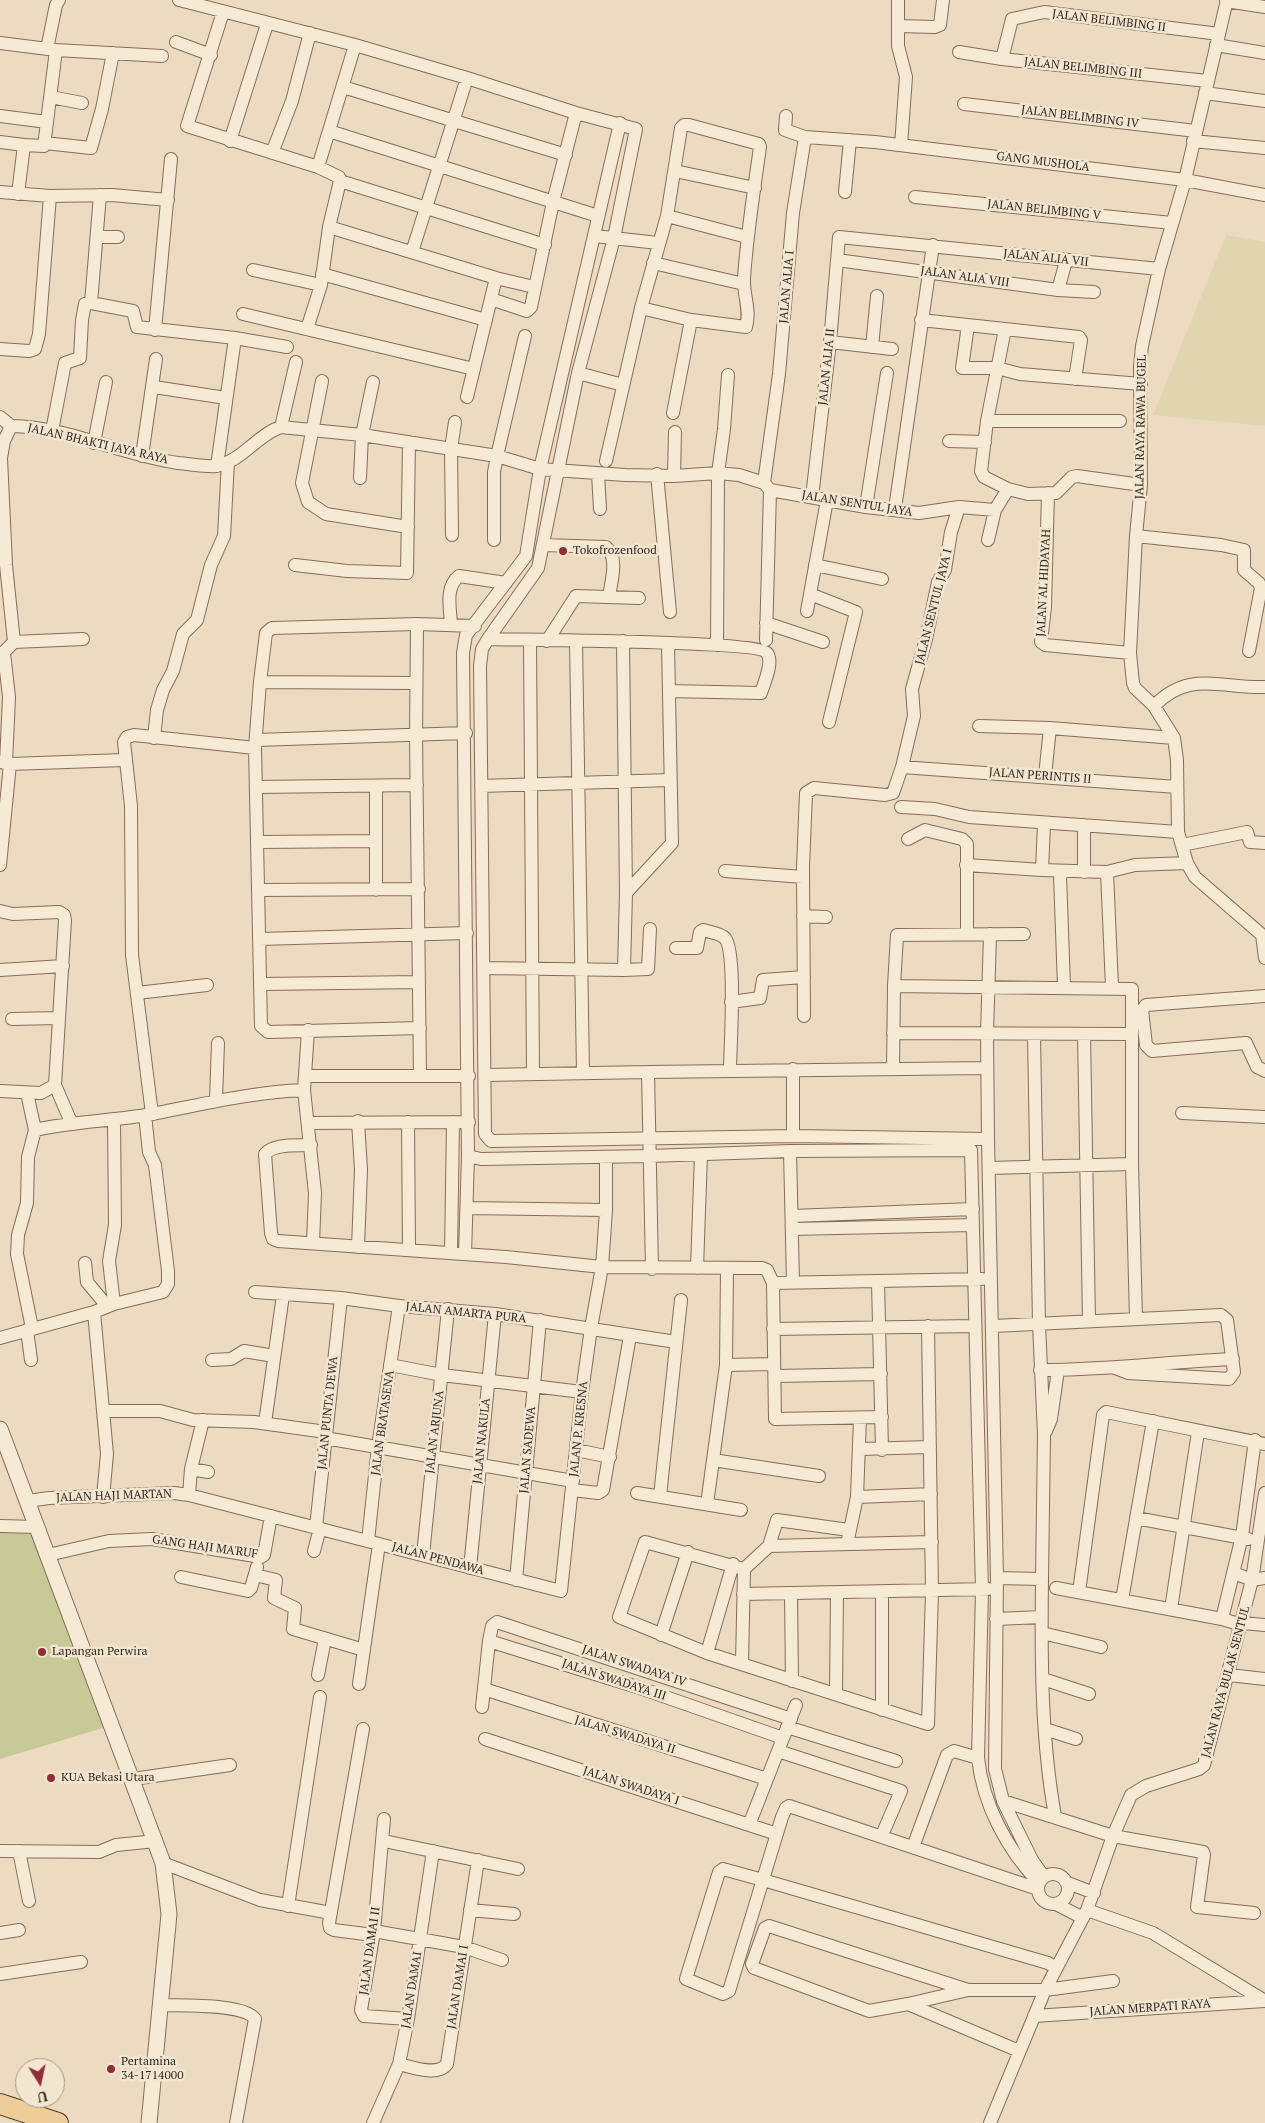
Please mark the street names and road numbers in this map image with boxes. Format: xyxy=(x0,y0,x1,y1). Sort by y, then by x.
street label: JALAN BELIMBING II xyxy=(1051,7,1167,35)
street label: JALAN BELIMBING III xyxy=(1023,55,1143,81)
street label: JALAN BELIMBING IV xyxy=(1020,103,1140,131)
street label: GANG MUSHOLA xyxy=(996,149,1090,175)
street label: JALAN BELIMBING V xyxy=(987,197,1101,223)
street label: JALAN ALIA VII xyxy=(1003,246,1089,270)
street label: JALAN ALIA I xyxy=(777,250,797,324)
street label: JALAN ALIA VIII xyxy=(920,264,1010,290)
street label: JALAN ALIA II xyxy=(816,328,838,406)
street label: JALAN RAYA RAWA BUGEL xyxy=(1133,355,1149,499)
street label: JALAN BHAKTI JAYA RAYA xyxy=(26,421,170,467)
street label: JALAN SENTUL JAYA xyxy=(801,488,913,520)
street label: JALAN AL HIDAYAH xyxy=(1034,529,1054,637)
street label: JALAN SENTUL JAYA I xyxy=(913,547,955,667)
street label: JALAN PERINTIS II xyxy=(988,765,1092,787)
street label: JALAN AMARTA PURA xyxy=(405,1300,527,1326)
street label: JALAN PUNTA DEWA xyxy=(315,1355,341,1471)
street label: JALAN BRATASENA xyxy=(368,1369,398,1477)
street label: JALAN P. KRESNA xyxy=(567,1380,591,1478)
street label: JALAN ARJUNA xyxy=(423,1390,447,1474)
street label: JALAN NAKULA xyxy=(470,1397,494,1485)
street label: JALAN SADEWA xyxy=(517,1406,539,1494)
street label: JALAN HAJI MARTAN xyxy=(56,1487,172,1505)
street label: GANG HAJI MA'RUF xyxy=(151,1532,259,1562)
street label: JALAN PENDAWA xyxy=(390,1540,486,1578)
street label: JALAN RAYA BULAK SENTUL xyxy=(1199,1605,1253,1759)
street label: JALAN SWADAYA IV xyxy=(580,1642,688,1690)
street label: JALAN SWADAYA III xyxy=(560,1656,668,1704)
street label: JALAN SWADAYA II xyxy=(573,1713,677,1757)
street label: JALAN SWADAYA I xyxy=(581,1764,681,1808)
street label: JALAN DAMAI II xyxy=(357,1906,383,1996)
street label: JALAN DAMAI I xyxy=(444,1944,472,2030)
street label: JALAN DAMAI xyxy=(399,1951,425,2029)
street label: JALAN MERPATI RAYA xyxy=(1089,1997,1211,2019)

